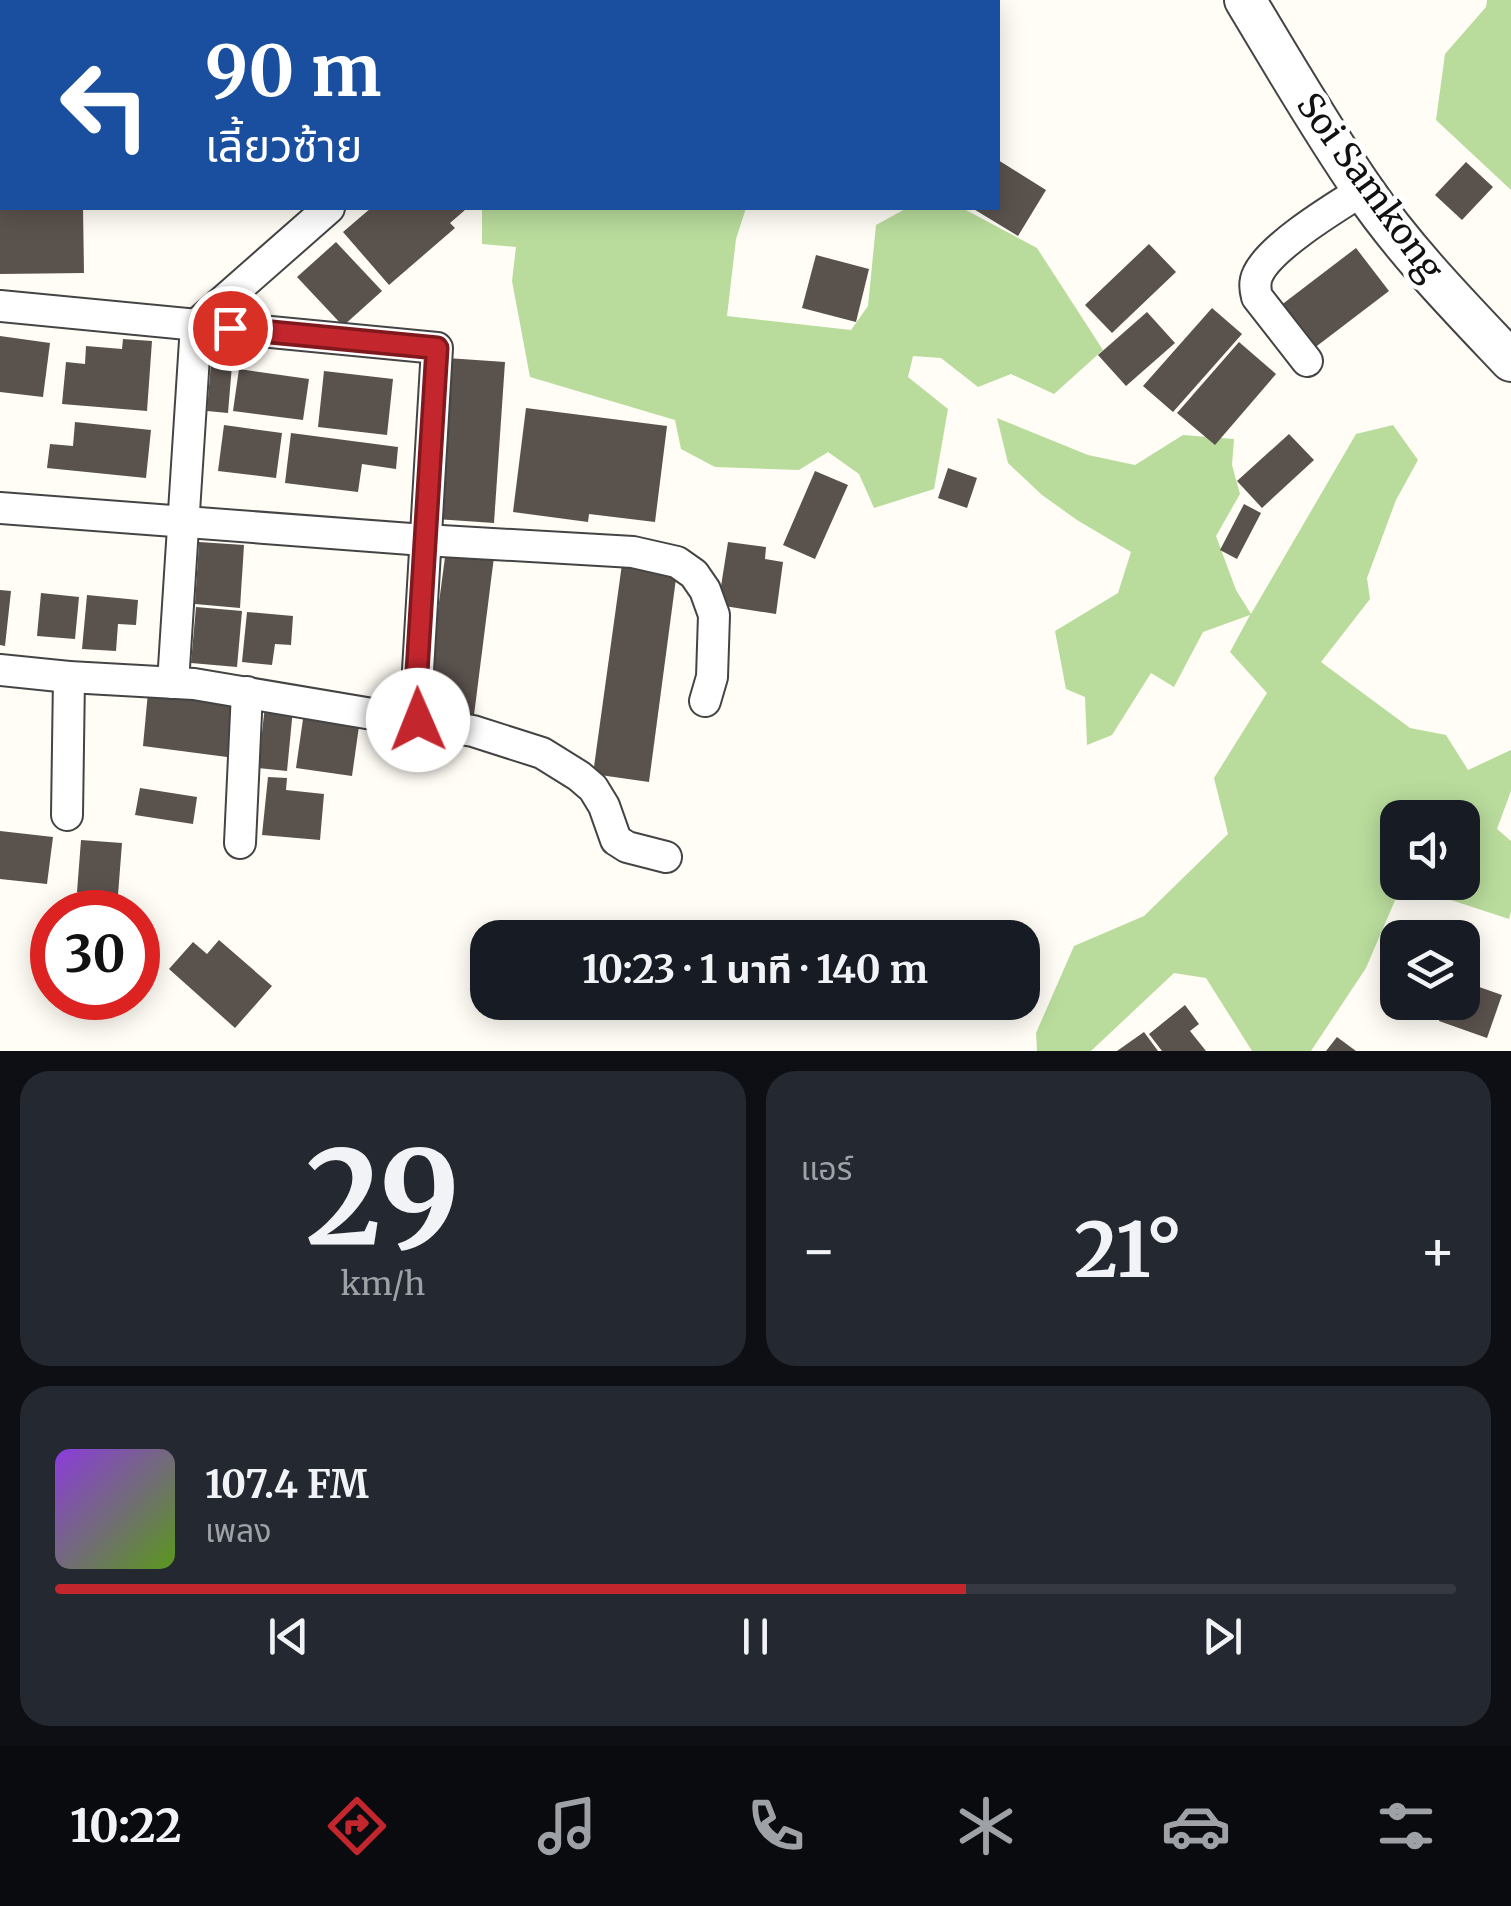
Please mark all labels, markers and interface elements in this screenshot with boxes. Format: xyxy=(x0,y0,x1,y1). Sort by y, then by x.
text: 90 m xyxy=(205,27,382,115)
icon: left xyxy=(40,40,170,170)
street label: Soi Samkong xyxy=(1287,84,1453,290)
text: เลี้ยวซ้าย xyxy=(205,118,362,174)
pin xyxy=(188,286,273,371)
icon: arrive xyxy=(203,301,258,356)
position arrow xyxy=(366,668,470,772)
map controls xyxy=(1380,800,1480,1020)
button: sound xyxy=(1380,800,1480,900)
speed limit sign: 30 xyxy=(30,890,160,1020)
button: layers xyxy=(1380,920,1480,1020)
text: 10:23 · 1 นาที · 140 m xyxy=(582,946,928,993)
text: 29 xyxy=(306,1117,460,1280)
text: แอร์ xyxy=(801,1149,852,1189)
text: 21° xyxy=(1074,1203,1182,1297)
text: − xyxy=(801,1216,837,1285)
text: + xyxy=(1419,1216,1456,1285)
text: km/h xyxy=(340,1264,425,1304)
text: 107.4 FM xyxy=(205,1461,369,1508)
text: เพลง xyxy=(205,1511,272,1551)
icon: previous xyxy=(261,1609,316,1664)
icon: pause xyxy=(728,1609,783,1664)
icon: next xyxy=(1195,1609,1250,1664)
icon: directions xyxy=(322,1791,392,1861)
icon: music xyxy=(532,1791,602,1861)
icon: phone xyxy=(741,1791,811,1861)
icon: climate xyxy=(951,1791,1021,1861)
icon: car xyxy=(1161,1791,1231,1861)
icon: filters xyxy=(1371,1791,1441,1861)
text: 10:22 xyxy=(70,1798,182,1854)

